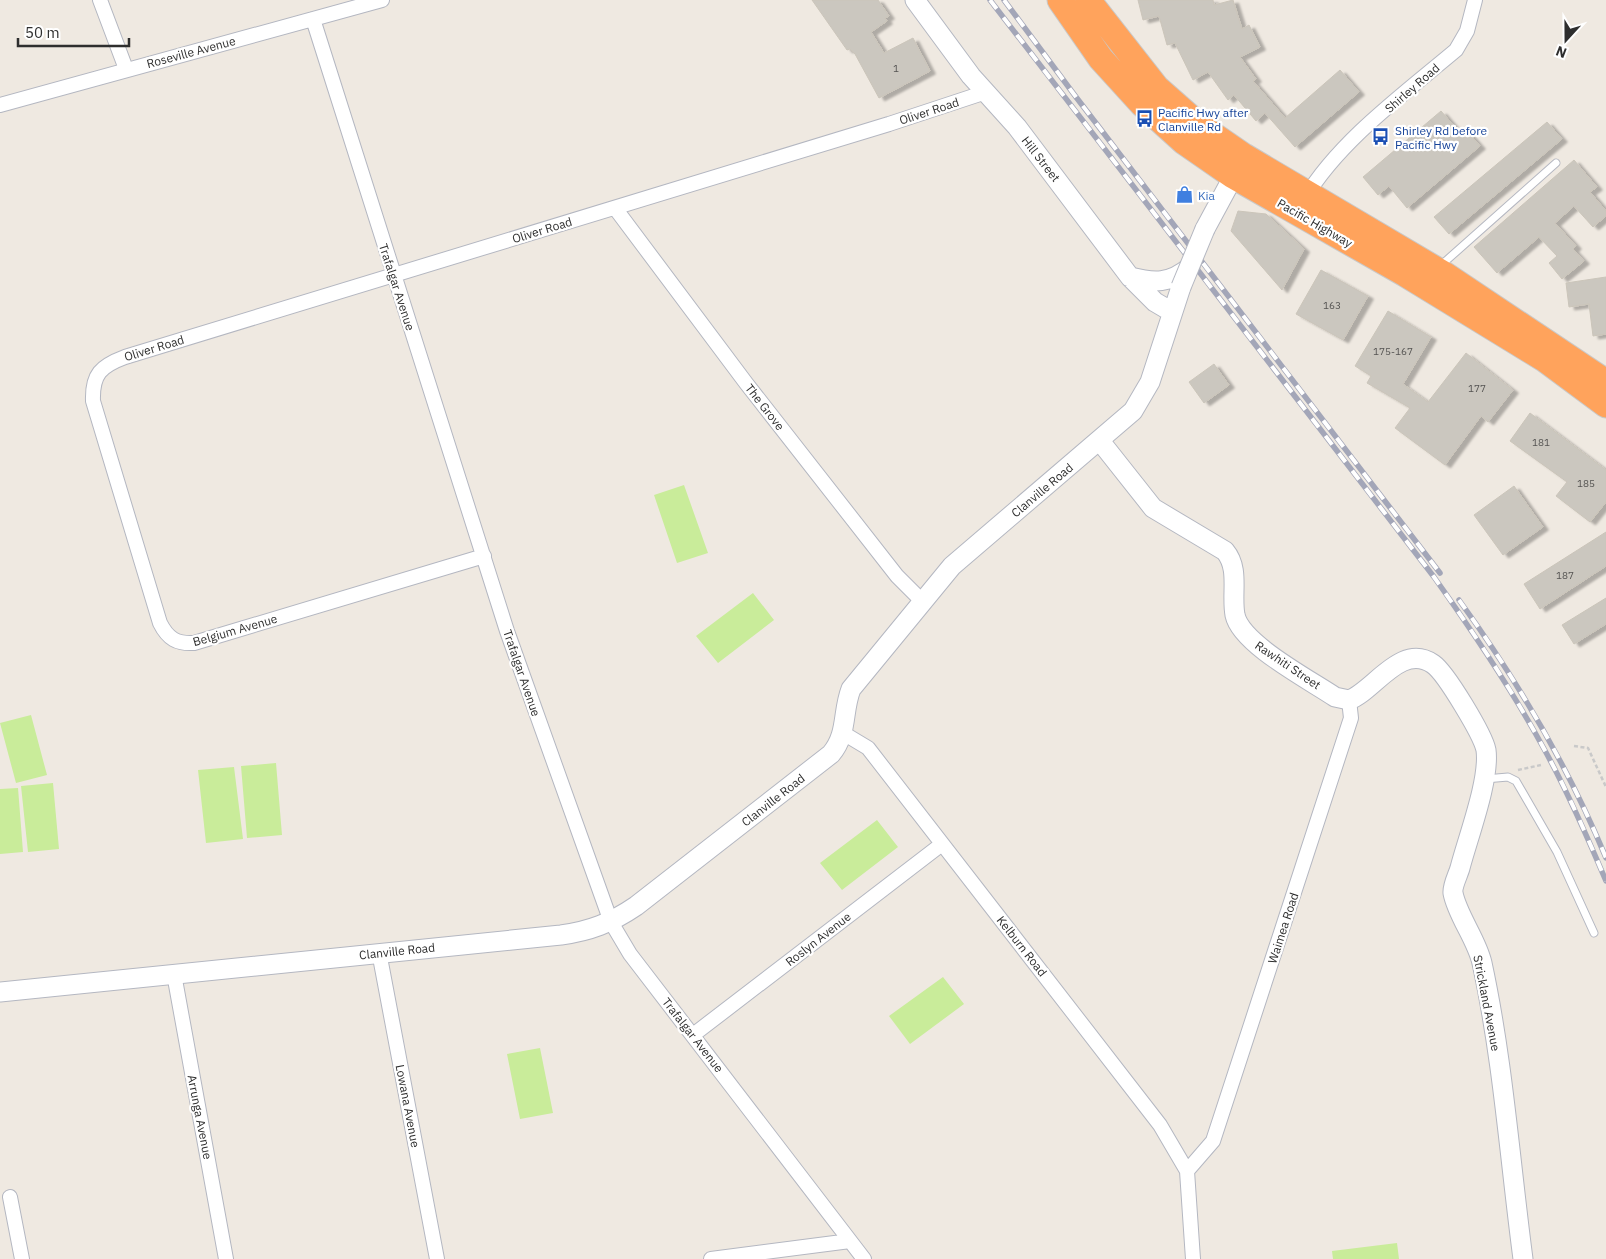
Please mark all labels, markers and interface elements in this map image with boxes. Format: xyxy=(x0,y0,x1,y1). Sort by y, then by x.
scale bar xyxy=(18,15,129,47)
north arrow xyxy=(1541,15,1591,65)
text: 50 m xyxy=(25,23,60,42)
street label: Roseville Avenue xyxy=(145,33,237,71)
text: N xyxy=(1553,42,1569,62)
street label: Shirley Road xyxy=(1382,60,1442,116)
house number: 1 xyxy=(893,62,899,75)
street label: Oliver Road xyxy=(897,94,961,128)
place label: Pacific Hwy after Clanville Rd xyxy=(1158,105,1249,134)
bus stop icon: Pacific Hwy after Clanville Rd xyxy=(1134,109,1154,129)
place label: Shirley Rd before Pacific Hwy xyxy=(1395,123,1488,152)
bus stop icon: Shirley Rd before Pacific Hwy xyxy=(1371,127,1391,147)
street label: Hill Street xyxy=(1019,133,1063,185)
shop icon: Kia xyxy=(1174,185,1194,205)
place label: Kia xyxy=(1198,188,1216,203)
street label: Pacific Highway xyxy=(1275,195,1355,251)
street label: Oliver Road xyxy=(510,214,574,246)
street label: Trafalgar Avenue xyxy=(376,242,418,333)
house number: 163 xyxy=(1323,299,1341,312)
street label: Oliver Road xyxy=(122,332,186,364)
house number: 175-167 xyxy=(1373,345,1413,358)
street label: The Grove xyxy=(742,381,788,434)
house number: 177 xyxy=(1468,382,1486,395)
house number: 181 xyxy=(1532,436,1550,449)
street label: Clanville Road xyxy=(1008,460,1076,520)
house number: 185 xyxy=(1577,477,1595,490)
house number: 187 xyxy=(1556,569,1574,582)
street label: Belgium Avenue xyxy=(191,611,279,649)
street label: Trafalgar Avenue xyxy=(500,628,544,719)
street label: Rawhiti Street xyxy=(1252,638,1324,692)
street label: Clanville Road xyxy=(738,771,808,829)
street label: Waimea Road xyxy=(1264,891,1302,965)
street label: Roslyn Avenue xyxy=(782,909,854,969)
street label: Kelburn Road xyxy=(994,913,1050,979)
street label: Clanville Road xyxy=(358,940,436,962)
street label: Strickland Avenue xyxy=(1470,954,1504,1053)
street label: Trafalgar Avenue xyxy=(659,995,727,1076)
street label: Lowana Avenue xyxy=(393,1063,423,1149)
street label: Arrunga Avenue xyxy=(184,1073,216,1161)

